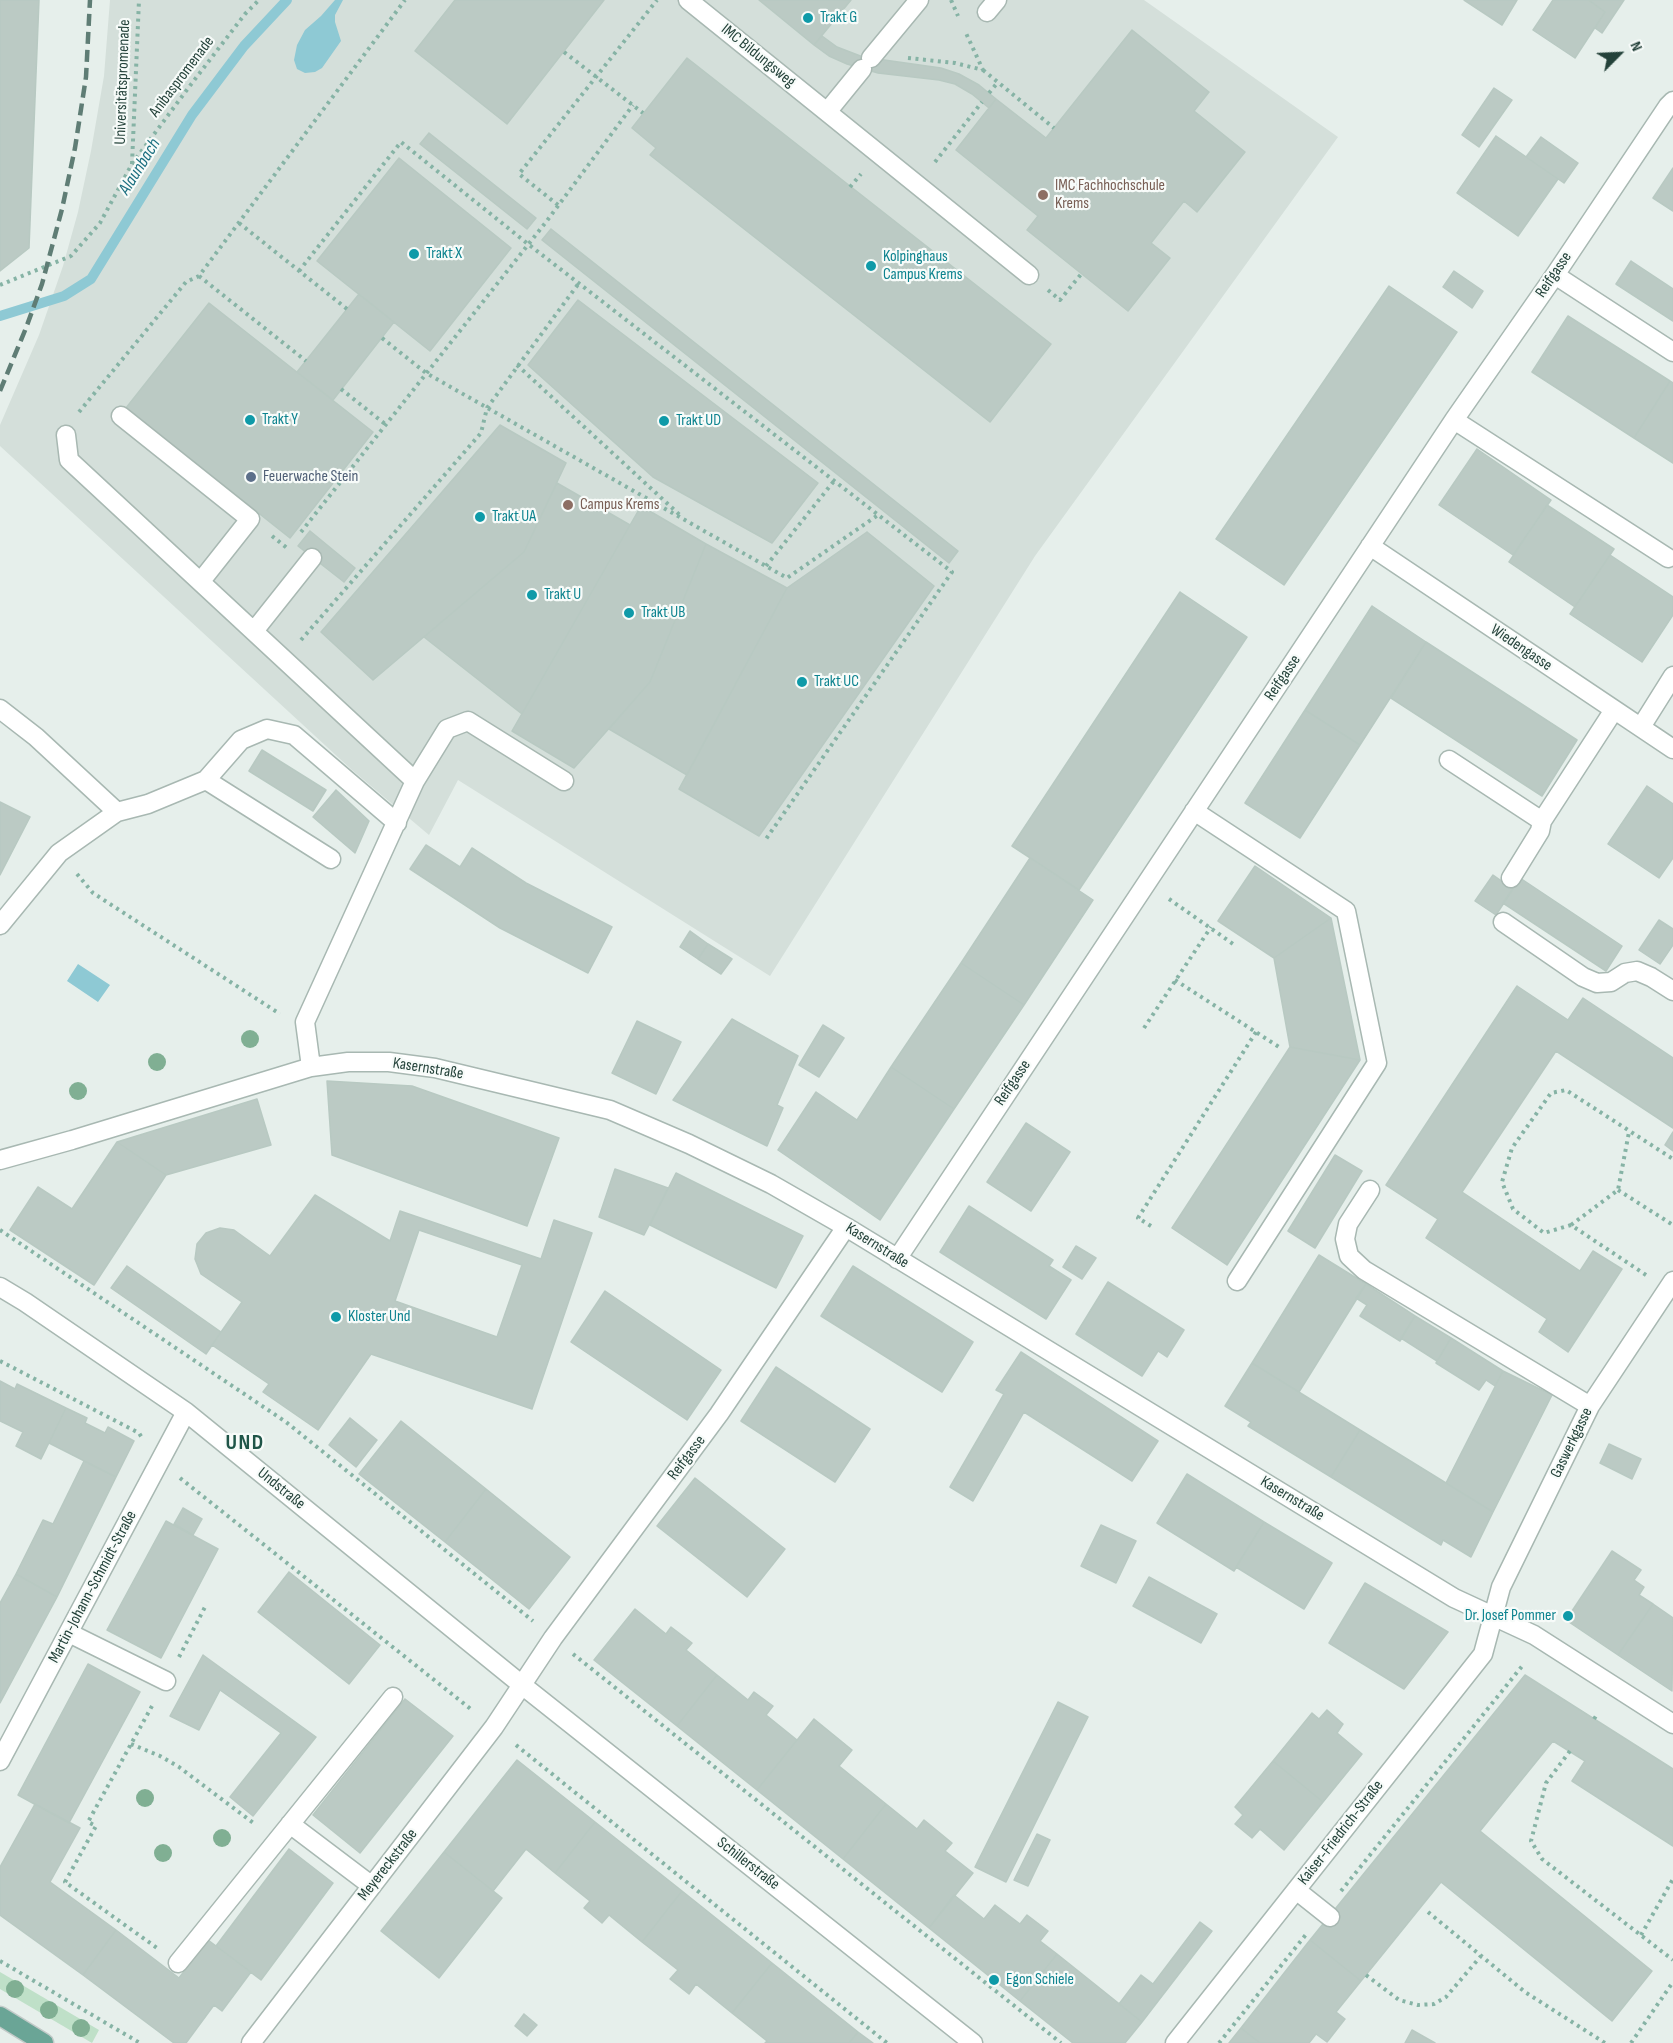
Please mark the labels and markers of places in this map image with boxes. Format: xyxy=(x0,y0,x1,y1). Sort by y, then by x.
place label: Trakt G xyxy=(820,8,857,28)
marker: Trakt G xyxy=(801,11,815,25)
place label: IMC Fachhochschule Krems xyxy=(1055,176,1165,214)
marker: IMC Fachhochschule Krems xyxy=(1036,188,1050,202)
place label: Trakt X xyxy=(426,244,462,264)
marker: Trakt X xyxy=(407,247,421,261)
place label: Kolpinghaus Campus Krems xyxy=(883,247,962,285)
marker: Kolpinghaus Campus Krems xyxy=(864,259,878,273)
place label: Trakt Y xyxy=(262,410,298,430)
place label: Trakt UD xyxy=(676,411,721,431)
marker: Trakt Y xyxy=(243,413,257,427)
marker: Trakt UD xyxy=(657,414,671,428)
place label: Feuerwache Stein xyxy=(263,467,358,487)
marker: Feuerwache Stein xyxy=(244,470,258,484)
place label: Campus Krems xyxy=(580,495,659,515)
marker: Campus Krems xyxy=(561,498,575,512)
place label: Trakt UA xyxy=(492,507,536,527)
marker: Trakt UA xyxy=(473,510,487,524)
place label: Trakt U xyxy=(544,585,581,605)
marker: Trakt U xyxy=(525,588,539,602)
place label: Trakt UB xyxy=(641,603,685,623)
marker: Trakt UB xyxy=(622,606,636,620)
place label: Trakt UC xyxy=(814,672,859,692)
marker: Trakt UC xyxy=(795,675,809,689)
place label: Kloster Und xyxy=(348,1307,410,1327)
marker: Kloster Und xyxy=(329,1310,343,1324)
place label: Dr. Josef Pommer xyxy=(1465,1606,1556,1626)
marker: Dr. Josef Pommer xyxy=(1561,1609,1575,1623)
place label: Egon Schiele xyxy=(1006,1970,1074,1990)
marker: Egon Schiele xyxy=(987,1973,1001,1987)

